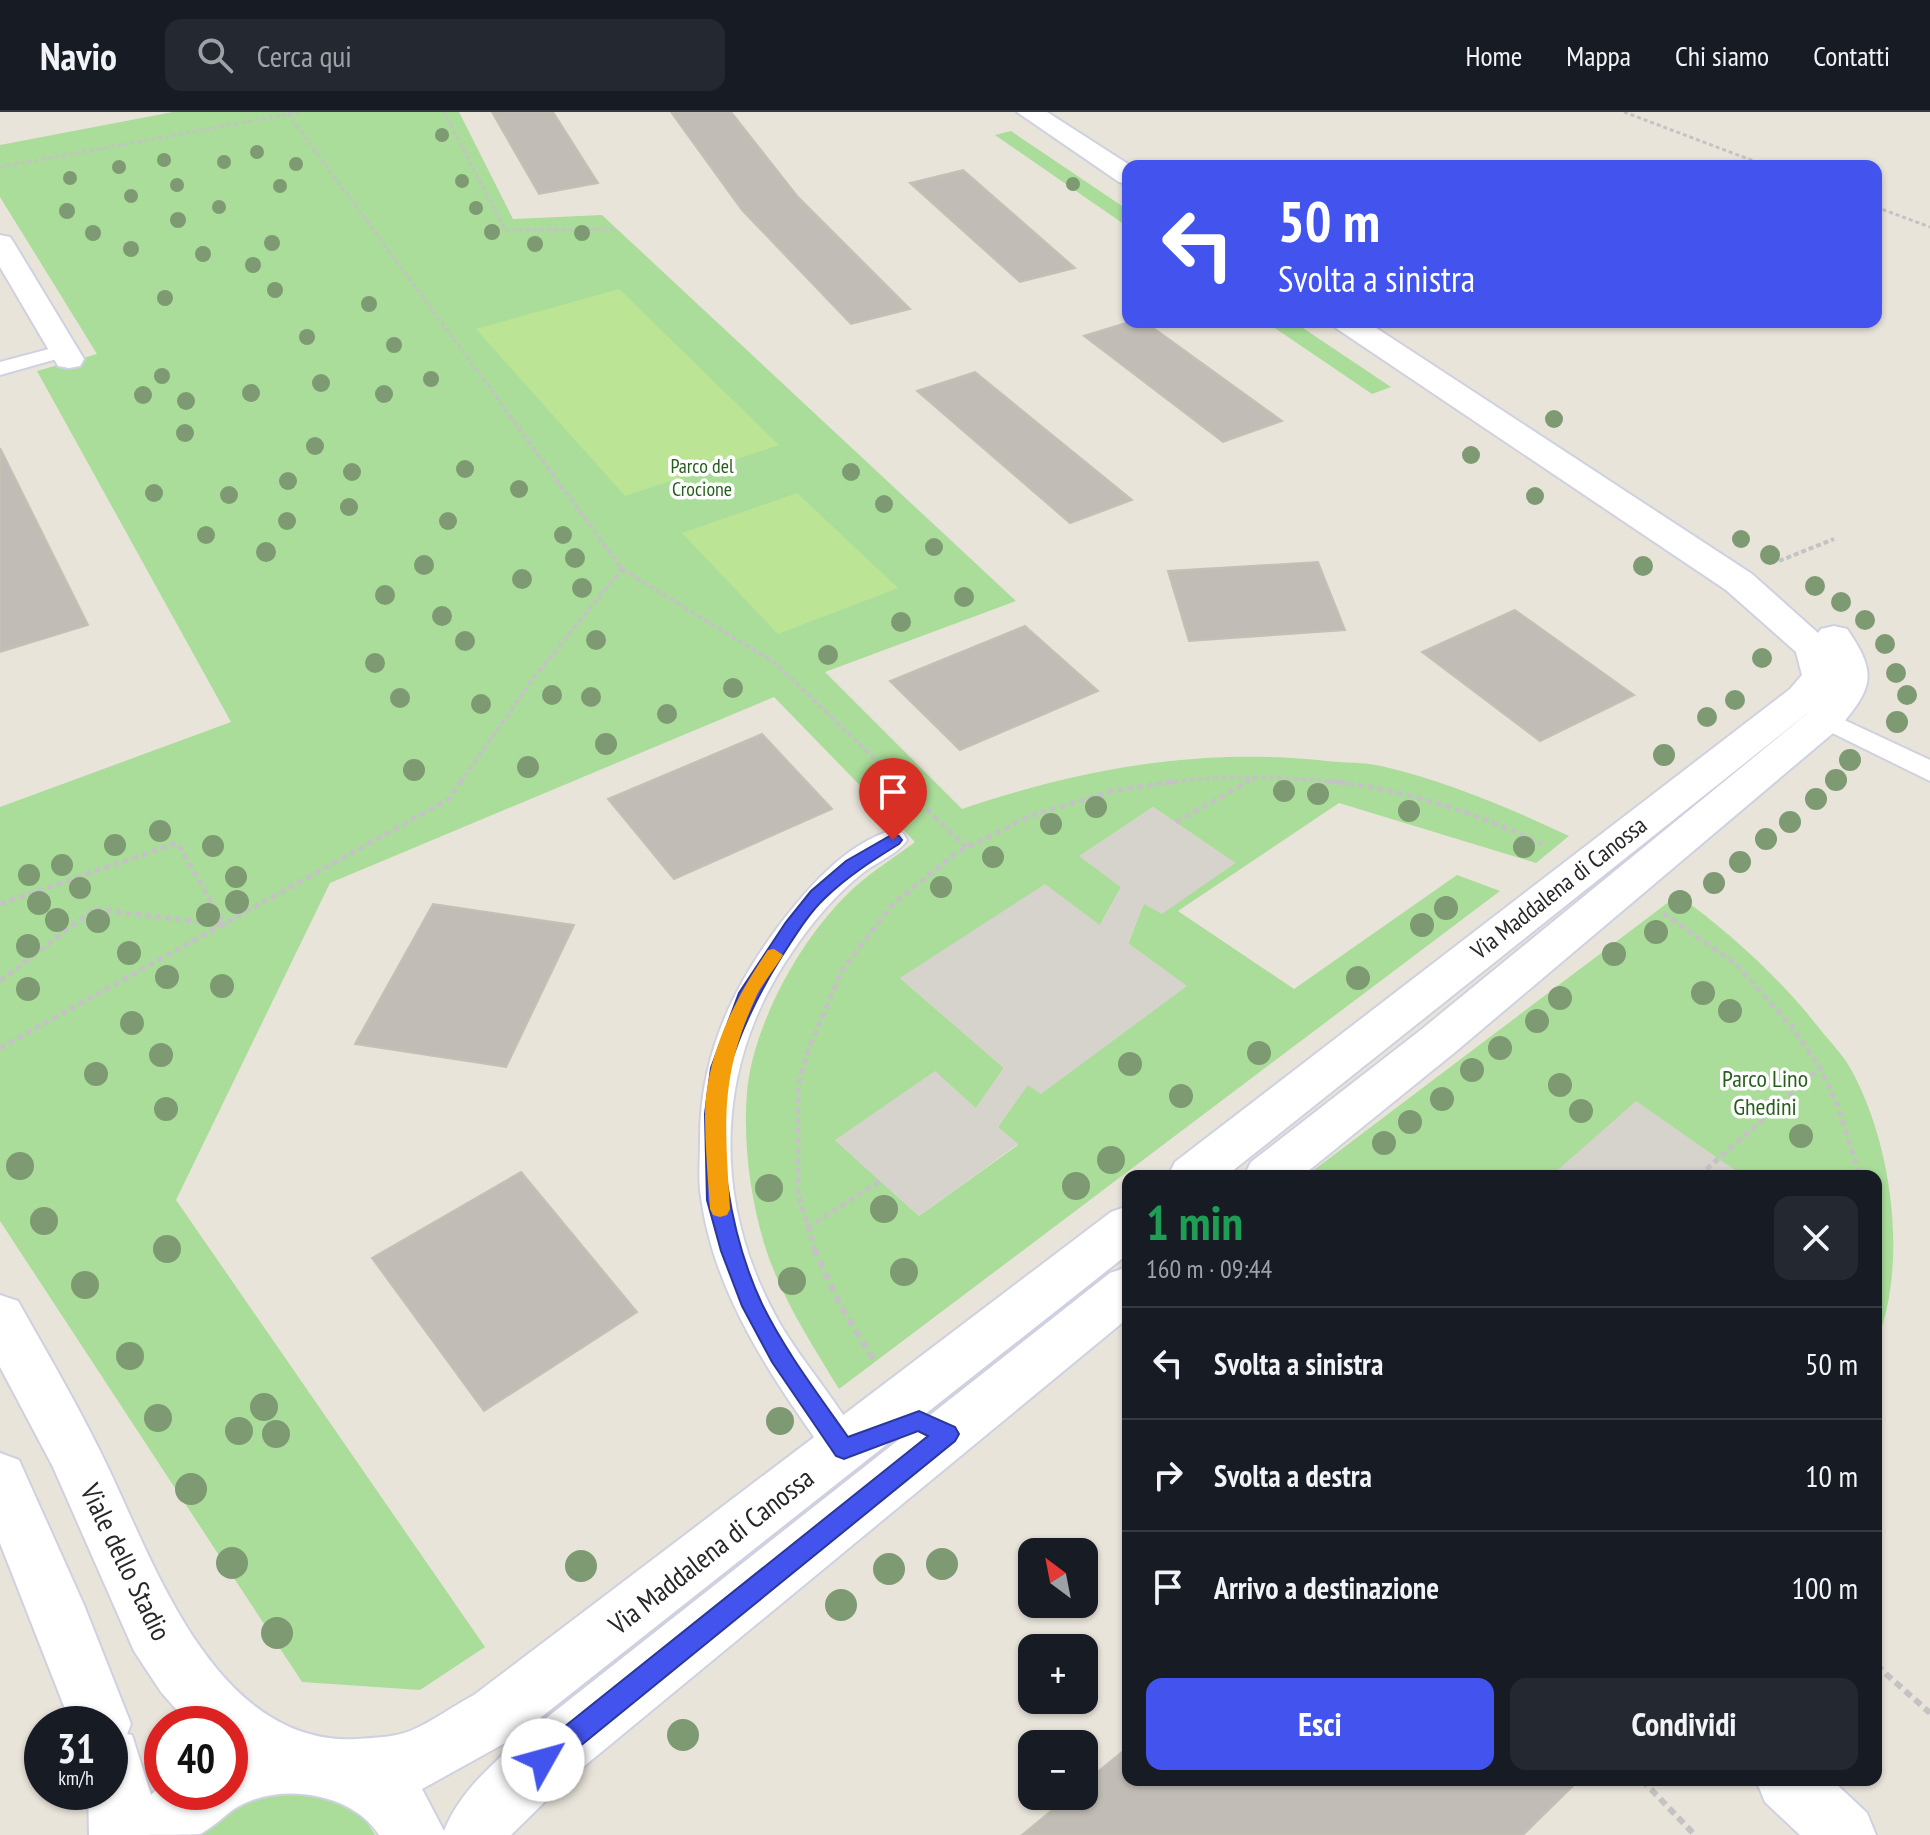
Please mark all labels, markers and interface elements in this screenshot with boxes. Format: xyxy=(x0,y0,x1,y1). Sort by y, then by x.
search box xyxy=(165,19,725,91)
text: Navio xyxy=(40,31,117,80)
icon: search xyxy=(193,33,237,77)
text: Cerca qui xyxy=(257,36,352,75)
text: Home xyxy=(1465,37,1522,74)
text: Mappa xyxy=(1566,37,1631,74)
text: Chi siamo xyxy=(1675,37,1769,74)
text: Contatti xyxy=(1813,37,1890,74)
text: 50 m xyxy=(1278,185,1380,257)
icon: left xyxy=(1146,192,1250,296)
text: Svolta a sinistra xyxy=(1278,255,1475,302)
park label: Parco del Crocione xyxy=(670,453,734,502)
pin xyxy=(859,758,927,840)
icon: arrive xyxy=(871,770,915,814)
street label: Via Maddalena di Canossa xyxy=(1464,809,1653,967)
park label: Parco Lino Ghedini xyxy=(1722,1063,1808,1122)
text: 1 min xyxy=(1146,1191,1243,1253)
button: close xyxy=(1774,1196,1858,1280)
text: 160 m · 09:44 xyxy=(1146,1252,1272,1285)
icon: left xyxy=(1146,1341,1190,1385)
text: Svolta a sinistra xyxy=(1214,1344,1383,1383)
text: 50 m xyxy=(1805,1344,1858,1383)
icon: right xyxy=(1146,1453,1190,1497)
text: Svolta a destra xyxy=(1214,1456,1372,1495)
text: 10 m xyxy=(1805,1456,1858,1495)
street label: Via Maddalena di Canossa xyxy=(600,1459,821,1643)
street label: Viale dello Stadio xyxy=(72,1476,180,1646)
north arrow xyxy=(1018,1538,1098,1618)
map controls xyxy=(1018,1538,1098,1810)
icon: arrive xyxy=(1146,1565,1190,1609)
text: Arrivo a destinazione xyxy=(1214,1568,1439,1607)
text: 100 m xyxy=(1792,1568,1858,1607)
button: + xyxy=(1018,1634,1098,1714)
button: Esci xyxy=(1146,1678,1494,1770)
button: Condividi xyxy=(1510,1678,1858,1770)
speed limit sign: 40 xyxy=(144,1706,248,1810)
position arrow xyxy=(501,1718,585,1802)
text: 31 xyxy=(57,1722,95,1774)
button: − xyxy=(1018,1730,1098,1810)
text: km/h xyxy=(58,1765,94,1791)

